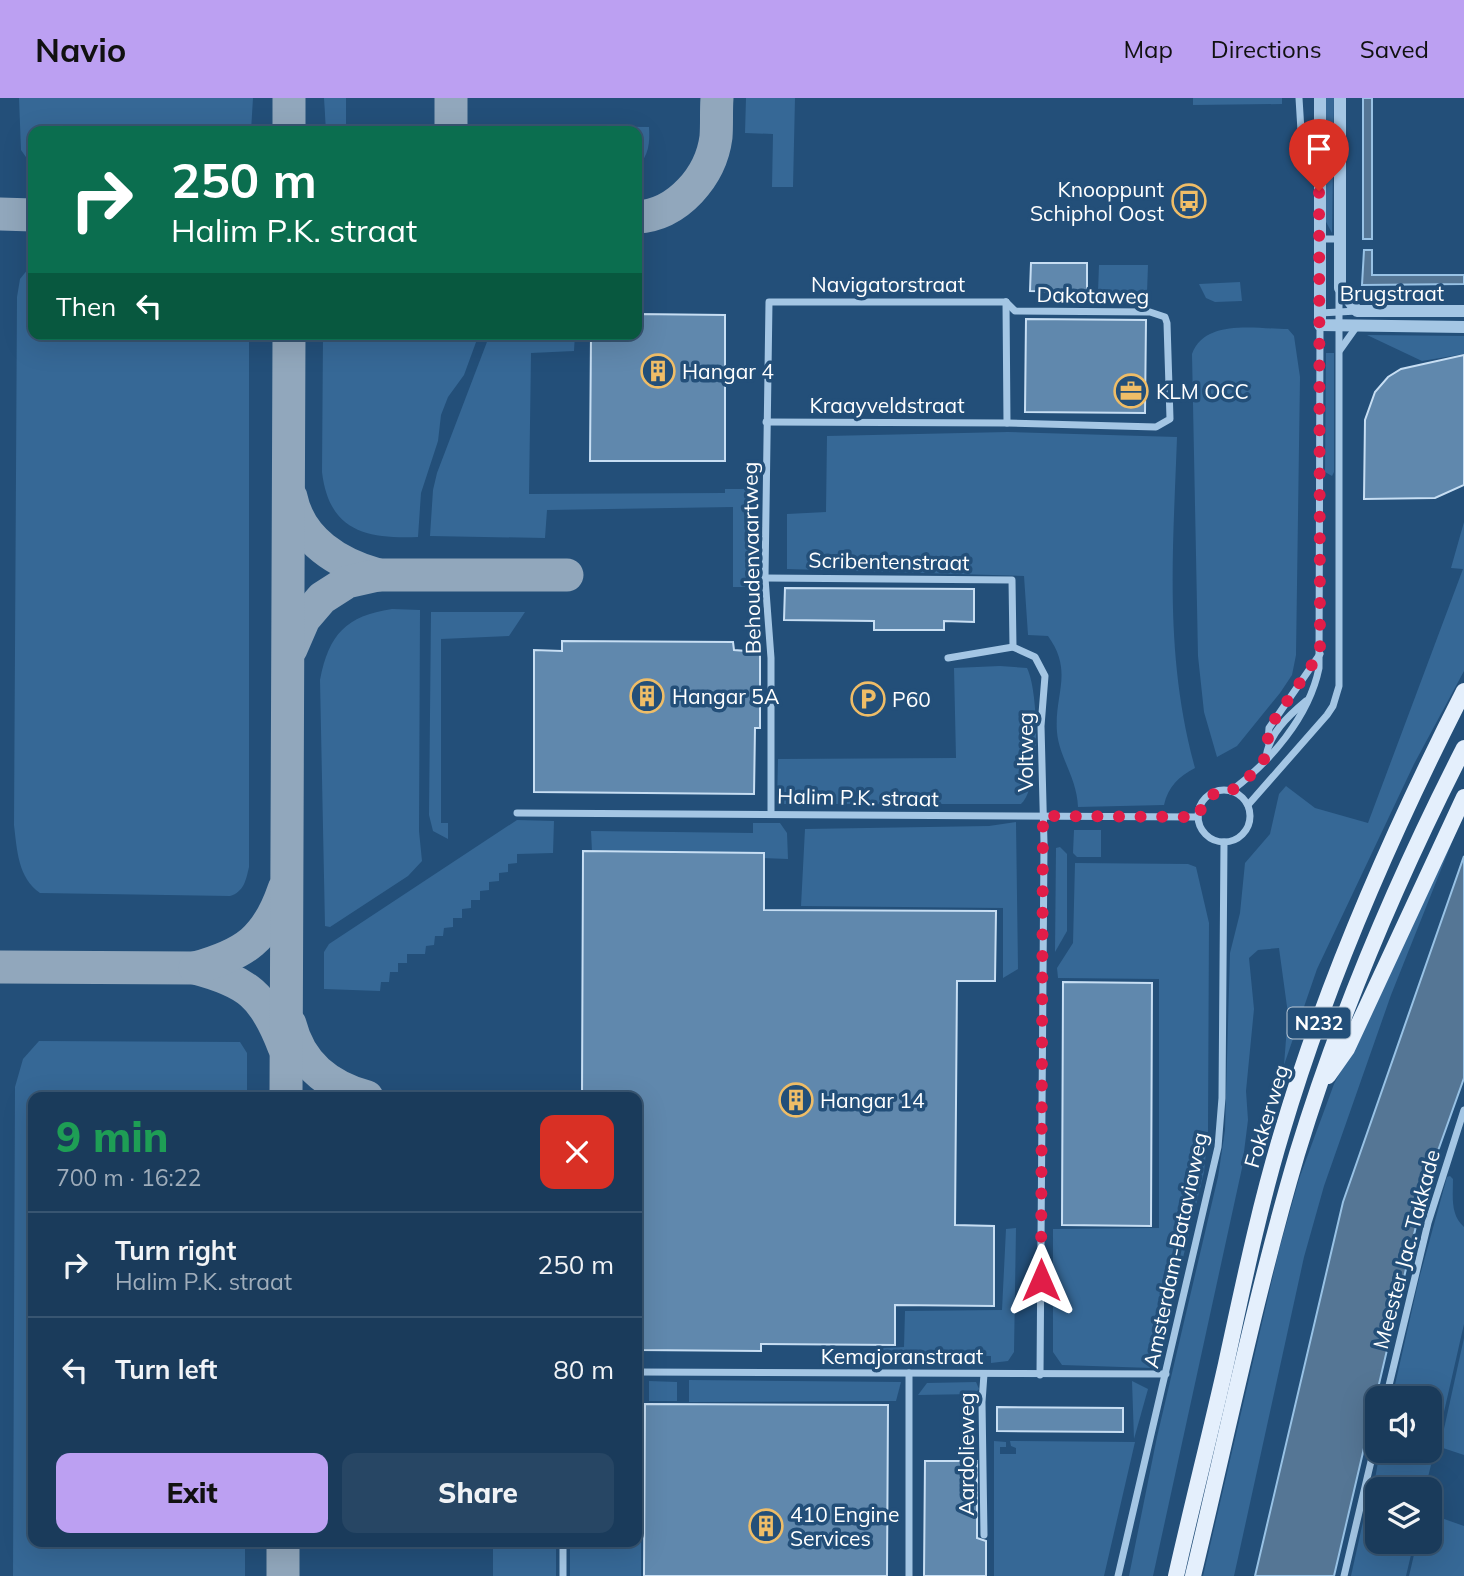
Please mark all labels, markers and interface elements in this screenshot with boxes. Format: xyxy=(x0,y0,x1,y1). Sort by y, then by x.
text: Navio xyxy=(35,29,126,70)
text: Map xyxy=(1123,34,1173,64)
text: Directions xyxy=(1211,34,1322,64)
text: Saved xyxy=(1360,34,1429,64)
pin xyxy=(1289,119,1349,191)
icon: arrive xyxy=(1300,130,1338,168)
text: 250 m xyxy=(171,149,317,210)
icon: right xyxy=(56,154,147,245)
place label: Knooppunt Schiphol Oost xyxy=(1030,176,1164,226)
bus stop icon: Knooppunt Schiphol Oost xyxy=(1170,182,1208,220)
text: Halim P.K. straat xyxy=(171,210,417,250)
street label: Navigatorstraat xyxy=(811,271,965,297)
street label: Brugstraat xyxy=(1340,280,1444,306)
street label: Dakotaweg xyxy=(1036,281,1150,309)
icon: left xyxy=(130,287,168,325)
text: Then xyxy=(56,290,116,323)
building icon: Hangar 4 xyxy=(639,352,677,390)
place label: Hangar 4 xyxy=(682,358,774,384)
office icon: KLM OCC xyxy=(1112,372,1150,410)
place label: KLM OCC xyxy=(1156,378,1249,404)
street label: Kraayveldstraat xyxy=(809,392,965,418)
street label: Behoudenvaartweg xyxy=(736,462,766,654)
street label: Scribentenstraat xyxy=(808,547,970,575)
building icon: Hangar 5A xyxy=(628,677,666,715)
parking icon: P60 xyxy=(849,680,887,718)
place label: Hangar 5A xyxy=(672,683,780,709)
place label: P60 xyxy=(892,686,931,712)
street label: Voltweg xyxy=(1012,712,1038,792)
street label: Halim P.K. straat xyxy=(777,783,939,811)
road number: N232 xyxy=(1288,1007,1350,1038)
street label: Fokkerweg xyxy=(1238,1061,1294,1171)
building icon: Hangar 14 xyxy=(777,1081,815,1119)
place label: Hangar 14 xyxy=(820,1087,925,1113)
text: 9 min xyxy=(56,1110,169,1163)
button: close xyxy=(540,1115,614,1189)
street label: Amsterdam-Bataviaweg xyxy=(1137,1130,1213,1370)
street label: Meester Jac. Takkade xyxy=(1367,1147,1445,1351)
text: 700 m · 16:22 xyxy=(56,1163,201,1192)
text: Turn right xyxy=(115,1234,236,1267)
position arrow xyxy=(1004,1243,1078,1317)
icon: right xyxy=(56,1246,94,1284)
text: 250 m xyxy=(538,1248,614,1281)
text: Halim P.K. straat xyxy=(115,1267,292,1296)
street label: Kemajoranstraat xyxy=(821,1343,983,1369)
icon: left xyxy=(56,1351,94,1389)
text: Turn left xyxy=(115,1353,217,1386)
text: 80 m xyxy=(553,1353,614,1386)
map controls xyxy=(1365,1386,1442,1554)
button: sound xyxy=(1365,1386,1442,1463)
street label: Aardolieweg xyxy=(953,1392,979,1516)
button: Exit xyxy=(56,1453,328,1533)
button: Share xyxy=(342,1453,614,1533)
button: layers xyxy=(1365,1477,1442,1554)
place label: 410 Engine Services xyxy=(790,1501,899,1551)
building icon: 410 Engine Services xyxy=(747,1507,785,1545)

